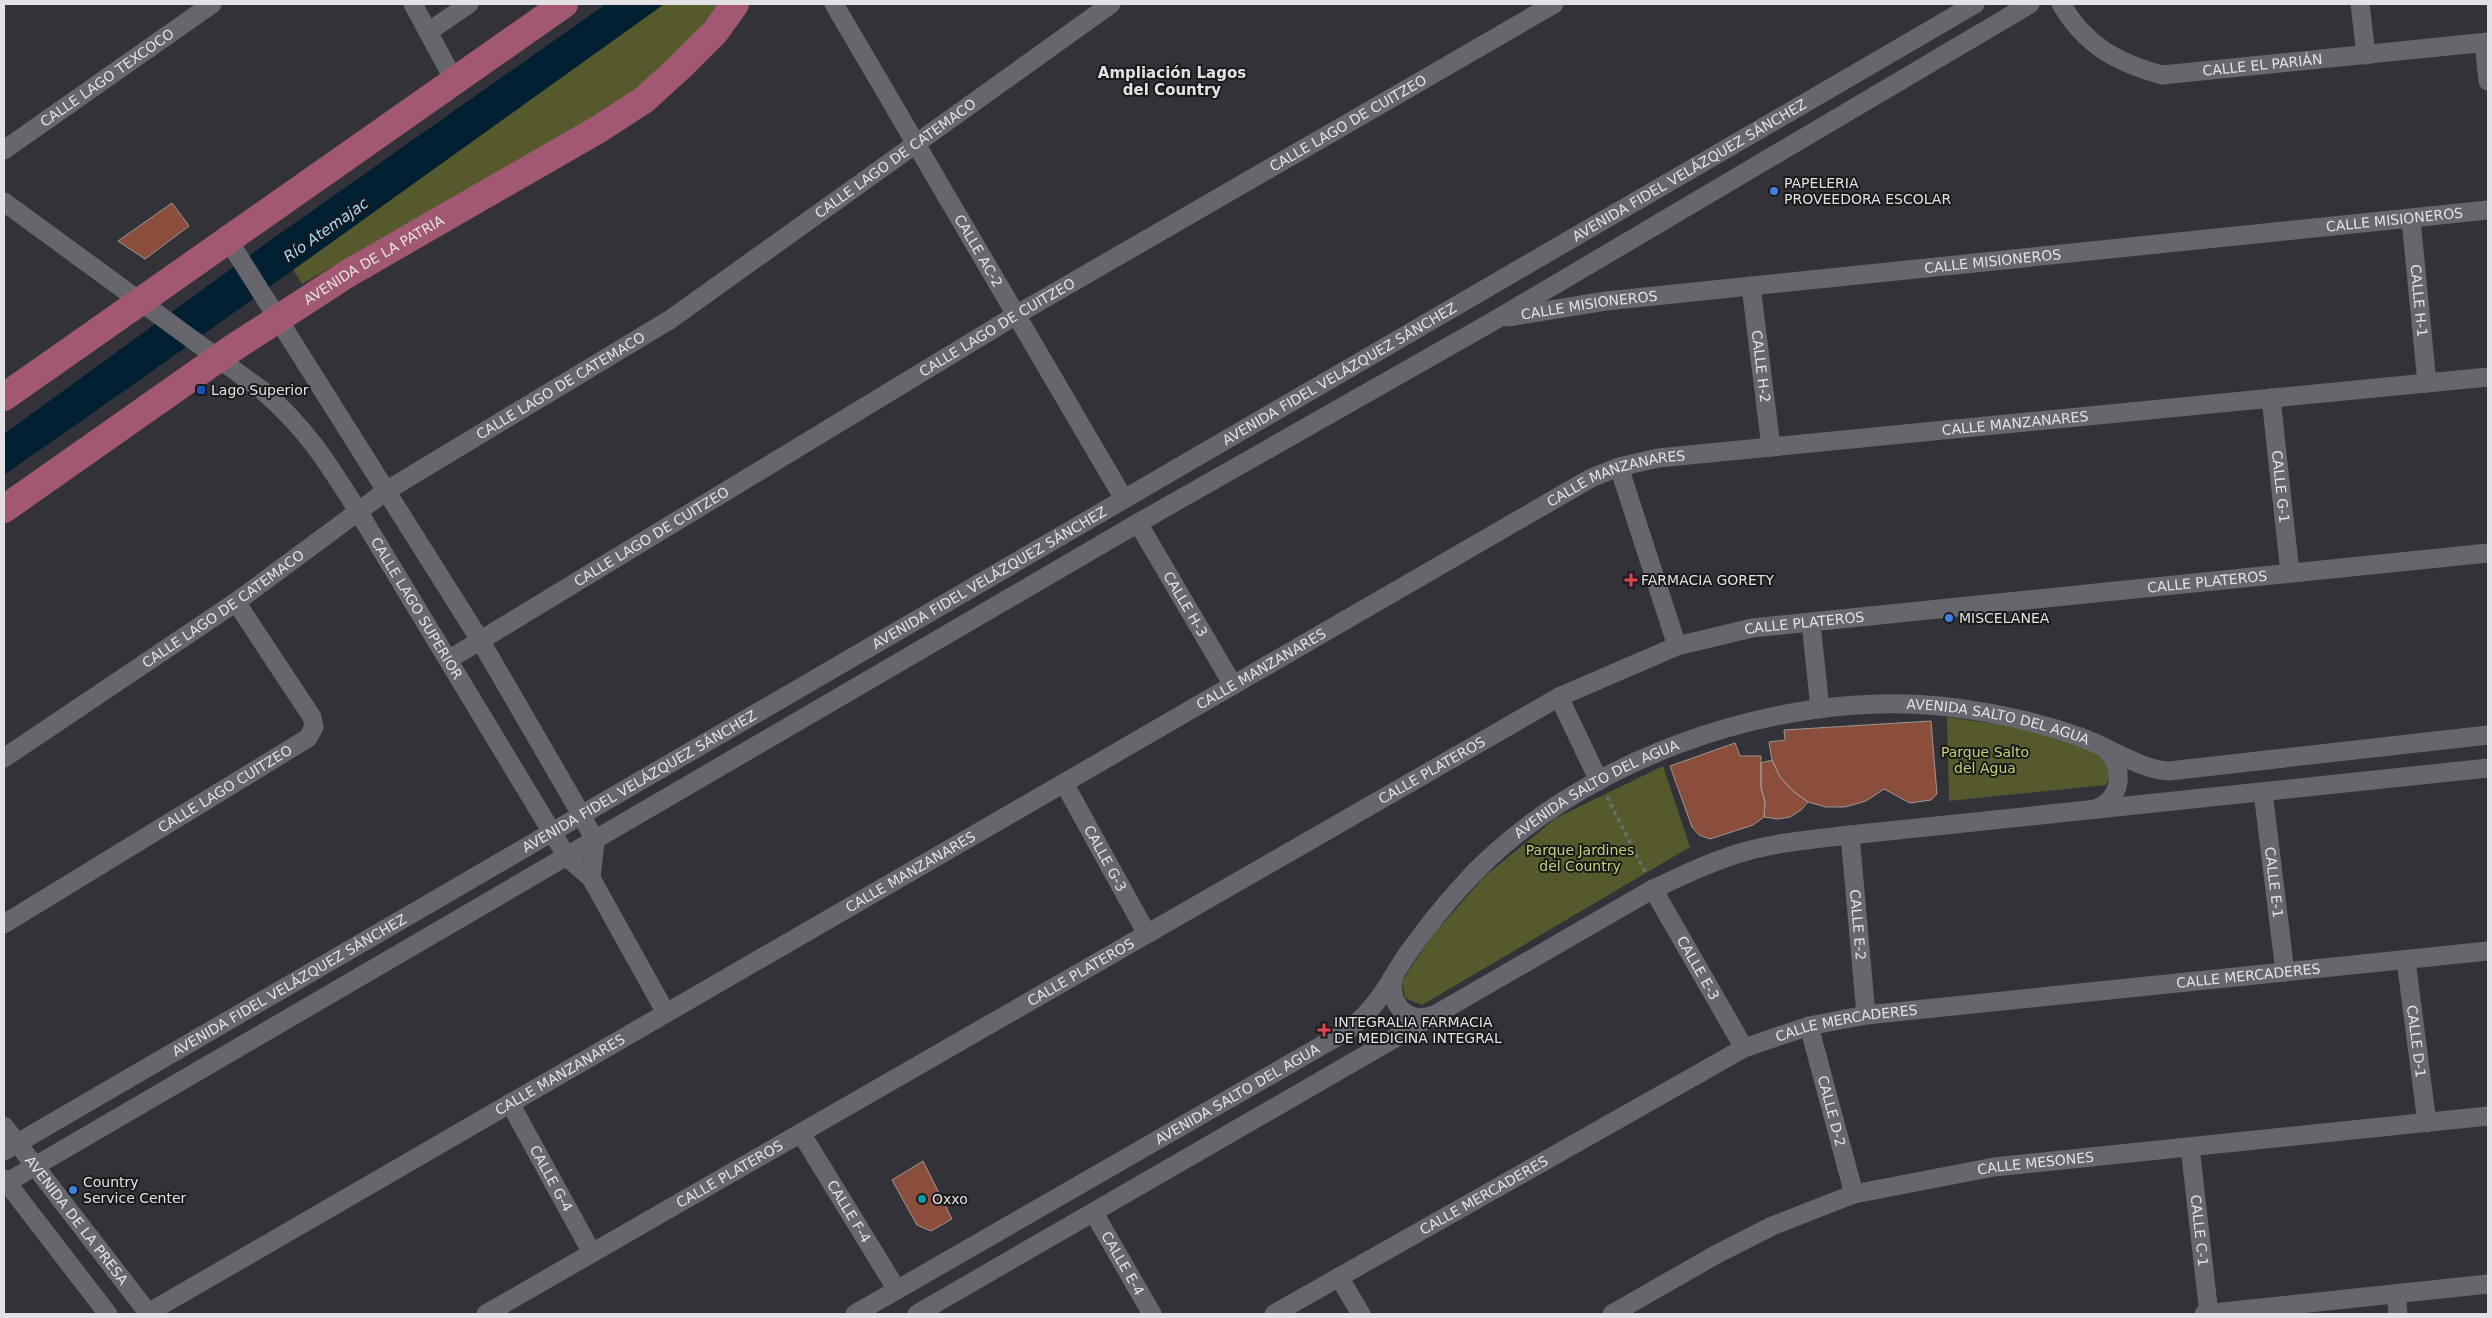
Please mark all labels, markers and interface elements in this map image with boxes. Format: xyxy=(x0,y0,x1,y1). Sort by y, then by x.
street label: CALLE LAGO TEXCOCO xyxy=(37,25,177,130)
street label: CALLE EL PARIÁN xyxy=(2202,51,2323,79)
district label: Ampliación Lagos del Country xyxy=(1098,64,1246,99)
street label: CALLE LAGO DE CUITZEO xyxy=(1267,72,1429,175)
street label: CALLE LAGO DE CATEMACO xyxy=(812,95,979,221)
street label: AVENIDA FIDEL VELÁZQUEZ SÁNCHEZ xyxy=(1569,96,1809,245)
place label: PAPELERIA PROVEEDORA ESCOLAR xyxy=(1784,175,1951,207)
marker: PAPELERIA PROVEEDORA ESCOLAR xyxy=(1768,185,1780,197)
water label: Río Atemajac xyxy=(280,194,372,266)
street label: CALLE MISIONEROS xyxy=(2325,205,2464,235)
street label: AVENIDA DE LA PATRIA xyxy=(301,212,447,308)
street label: CALLE AC-2 xyxy=(951,212,1006,290)
street label: CALLE MISIONEROS xyxy=(1923,246,2062,276)
street label: CALLE H-1 xyxy=(2407,264,2430,338)
street label: CALLE LAGO DE CUITZEO xyxy=(916,275,1078,380)
street label: CALLE MISIONEROS xyxy=(1520,288,1658,323)
street label: AVENIDA FIDEL VELÁZQUEZ SÁNCHEZ xyxy=(1219,300,1459,448)
street label: CALLE LAGO DE CATEMACO xyxy=(473,329,648,443)
street label: CALLE H-2 xyxy=(1749,329,1773,403)
place label: Lago Superior xyxy=(211,382,309,398)
marker: Lago Superior xyxy=(195,384,207,396)
street label: CALLE MANZANARES xyxy=(1941,408,2089,438)
street label: CALLE MANZANARES xyxy=(1544,447,1686,510)
street label: CALLE G-1 xyxy=(2269,449,2293,524)
street label: CALLE LAGO DE CUITZEO xyxy=(571,483,732,590)
street label: AVENIDA FIDEL VELÁZQUEZ SÁNCHEZ xyxy=(869,503,1109,652)
street label: CALLE LAGO SUPERIOR xyxy=(368,534,466,682)
street label: CALLE LAGO DE CATEMACO xyxy=(139,546,307,671)
street label: CALLE PLATEROS xyxy=(2146,568,2268,596)
street label: CALLE H-3 xyxy=(1160,569,1211,640)
place label: FARMACIA GORETY xyxy=(1641,572,1774,588)
marker: FARMACIA GORETY xyxy=(1625,574,1637,586)
street label: CALLE PLATEROS xyxy=(1743,609,1865,638)
place label: MISCELANEA xyxy=(1959,610,2050,626)
marker: MISCELANEA xyxy=(1943,612,1955,624)
street label: CALLE MANZANARES xyxy=(1193,625,1329,713)
street label: AVENIDA SALTO DEL AGUA xyxy=(1906,696,2092,748)
street label: AVENIDA FIDEL VELÁZQUEZ SÁNCHEZ xyxy=(519,707,759,856)
street label: CALLE PLATEROS xyxy=(1376,733,1488,807)
street label: AVENIDA SALTO DEL AGUA xyxy=(1511,736,1681,841)
street label: CALLE LAGO CUITZEO xyxy=(155,742,295,836)
park label: Parque Salto del Agua xyxy=(1941,744,2029,776)
street label: CALLE G-3 xyxy=(1081,822,1130,894)
street label: CALLE MANZANARES xyxy=(843,828,978,916)
park label: Parque Jardines del Country xyxy=(1526,842,1634,874)
street label: CALLE E-1 xyxy=(2262,846,2286,919)
street label: CALLE E-2 xyxy=(1847,889,1869,961)
street label: AVENIDA FIDEL VELÁZQUEZ SÁNCHEZ xyxy=(169,911,409,1059)
street label: CALLE E-3 xyxy=(1674,933,1723,1003)
street label: CALLE PLATEROS xyxy=(1024,935,1137,1009)
street label: CALLE MERCADERES xyxy=(2175,960,2321,991)
street label: CALLE MERCADERES xyxy=(1773,1002,1918,1045)
street label: CALLE D-1 xyxy=(2404,1004,2429,1079)
place label: INTEGRALIA FARMACIA DE MEDICINA INTEGRAL xyxy=(1334,1014,1502,1046)
marker: INTEGRALIA FARMACIA DE MEDICINA INTEGRAL xyxy=(1318,1024,1330,1036)
street label: CALLE MANZANARES xyxy=(492,1031,628,1118)
street label: AVENIDA SALTO DEL AGUA xyxy=(1152,1040,1323,1148)
street label: CALLE D-2 xyxy=(1815,1074,1849,1148)
street label: CALLE PLATEROS xyxy=(673,1137,786,1211)
street label: CALLE G-4 xyxy=(527,1143,576,1214)
street label: CALLE MESONES xyxy=(1976,1149,2095,1178)
street label: AVENIDA DE LA PRESA xyxy=(22,1153,132,1288)
street label: CALLE MERCADERES xyxy=(1417,1153,1551,1238)
place label: Country Service Center xyxy=(83,1174,187,1206)
street label: CALLE F-4 xyxy=(824,1177,874,1246)
marker: Country Service Center xyxy=(67,1184,79,1196)
place label: Oxxo xyxy=(932,1191,968,1207)
marker: Oxxo xyxy=(916,1193,928,1205)
street label: CALLE C-1 xyxy=(2187,1194,2212,1267)
street label: CALLE E-4 xyxy=(1098,1228,1148,1298)

